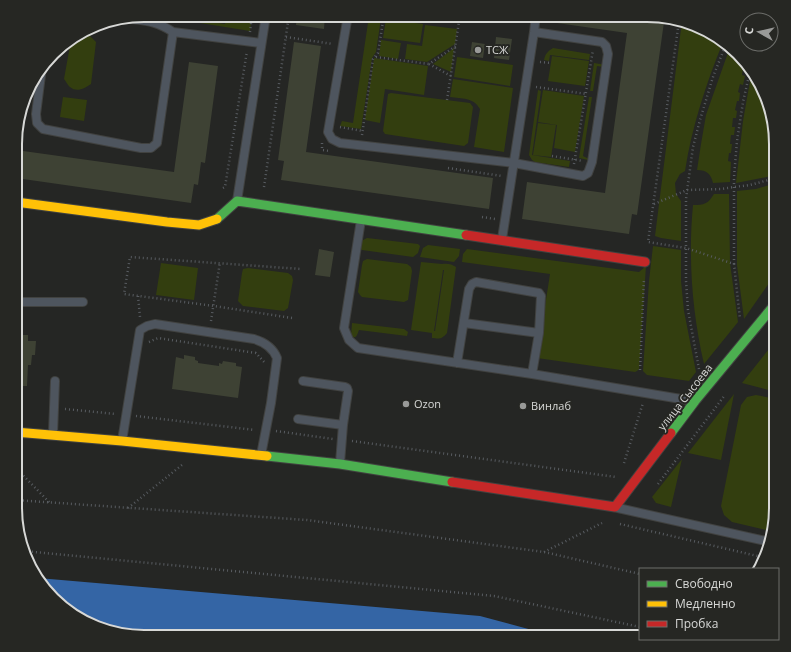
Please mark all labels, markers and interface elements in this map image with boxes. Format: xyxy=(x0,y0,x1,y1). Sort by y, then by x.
north arrow xyxy=(739,12,779,52)
text: С xyxy=(741,26,757,35)
place label: ТСЖ xyxy=(486,42,509,57)
marker: ТСЖ xyxy=(473,45,483,55)
street label: улица Сысоева xyxy=(654,360,715,433)
place label: Ozon xyxy=(414,396,441,411)
place label: Винлаб xyxy=(531,398,571,413)
marker: Ozon xyxy=(401,399,411,409)
marker: Винлаб xyxy=(518,401,528,411)
legend xyxy=(639,568,779,640)
text: Свободно xyxy=(675,575,733,592)
text: Медленно xyxy=(675,595,735,612)
text: Пробка xyxy=(675,615,718,632)

